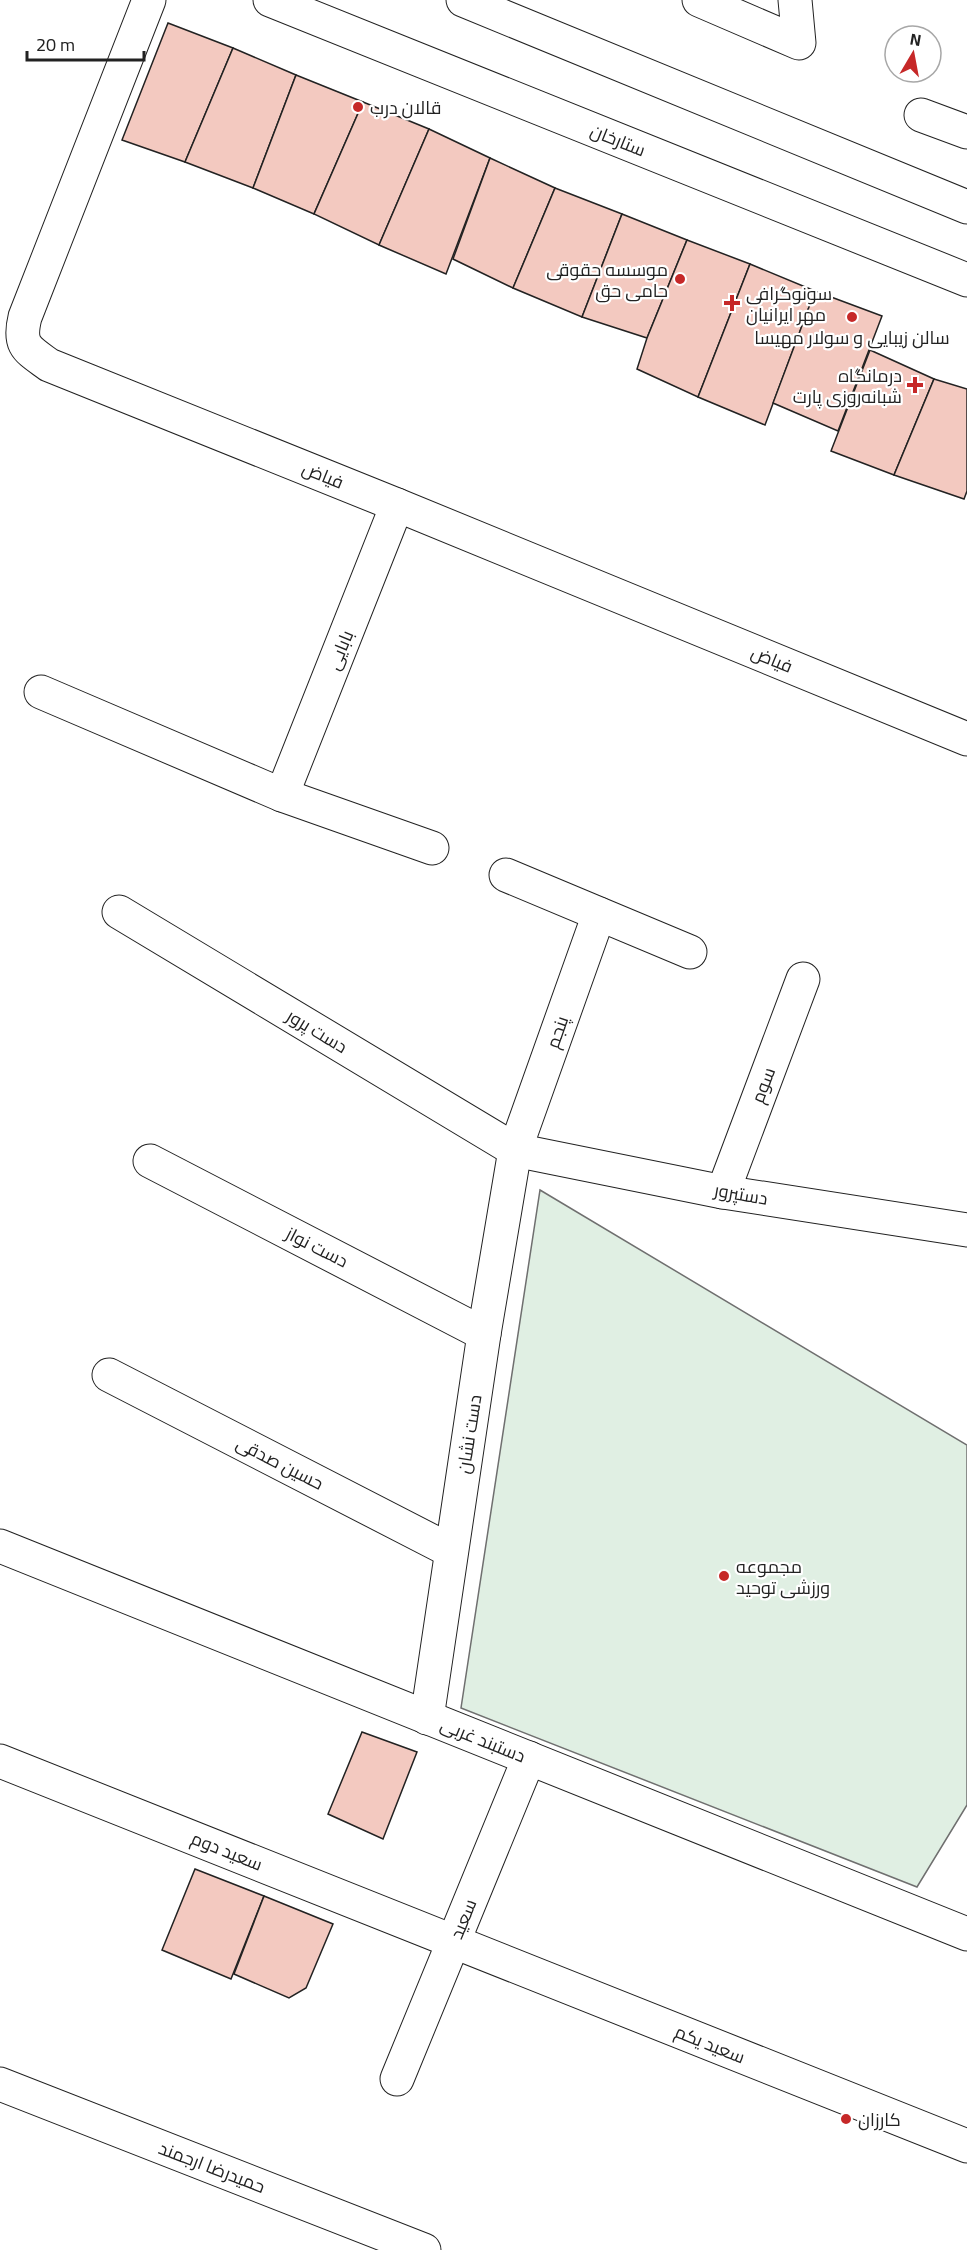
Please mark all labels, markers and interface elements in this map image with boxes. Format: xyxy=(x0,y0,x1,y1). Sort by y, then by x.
scale bar xyxy=(27,24,144,62)
north arrow xyxy=(883,24,943,84)
text: N xyxy=(908,24,924,55)
text: 20 m xyxy=(36,28,75,61)
place label: قالان درب xyxy=(370,91,441,124)
marker: قالان درب xyxy=(351,100,365,114)
street label: ستارخان xyxy=(585,114,651,166)
place label: موسسه حقوقی حامی حق xyxy=(546,253,668,307)
marker: موسسه حقوقی حامی حق xyxy=(673,272,687,286)
place label: سونوگرافی مهر ایرانیان xyxy=(746,277,832,331)
marker: سونوگرافی مهر ایرانیان xyxy=(723,294,741,312)
marker: سالن زیبایی و سولار مهیسا xyxy=(845,310,859,324)
place label: سالن زیبایی و سولار مهیسا xyxy=(754,321,950,354)
place label: درمانگاه شبانه‌روزی پارت xyxy=(793,359,902,413)
marker: درمانگاه شبانه‌روزی پارت xyxy=(906,376,924,394)
street label: فیاض xyxy=(297,452,349,498)
street label: بابایی xyxy=(317,625,363,675)
street label: فیاض xyxy=(746,636,798,682)
street label: دست پرور xyxy=(279,999,354,1062)
street label: پنجم xyxy=(536,1011,578,1053)
street label: سوم xyxy=(741,1062,785,1108)
street label: دستپرور xyxy=(711,1173,771,1215)
street label: دست نواز xyxy=(279,1217,354,1277)
street label: دست نشان xyxy=(446,1392,492,1476)
street label: حسین صدقی xyxy=(230,1427,330,1499)
place label: مجموعه ورزشی توحید xyxy=(736,1550,830,1604)
marker: مجموعه ورزشی توحید xyxy=(717,1569,731,1583)
street label: دستبند غربی xyxy=(435,1708,531,1772)
street label: سعید دوم xyxy=(186,1822,268,1880)
street label: سعید xyxy=(440,1894,486,1944)
street label: سعید یکم xyxy=(670,2015,750,2073)
place label: کارزان xyxy=(858,2103,901,2136)
marker: کارزان xyxy=(839,2112,853,2126)
street label: حمیدرضا ارجمند xyxy=(154,2131,270,2203)

